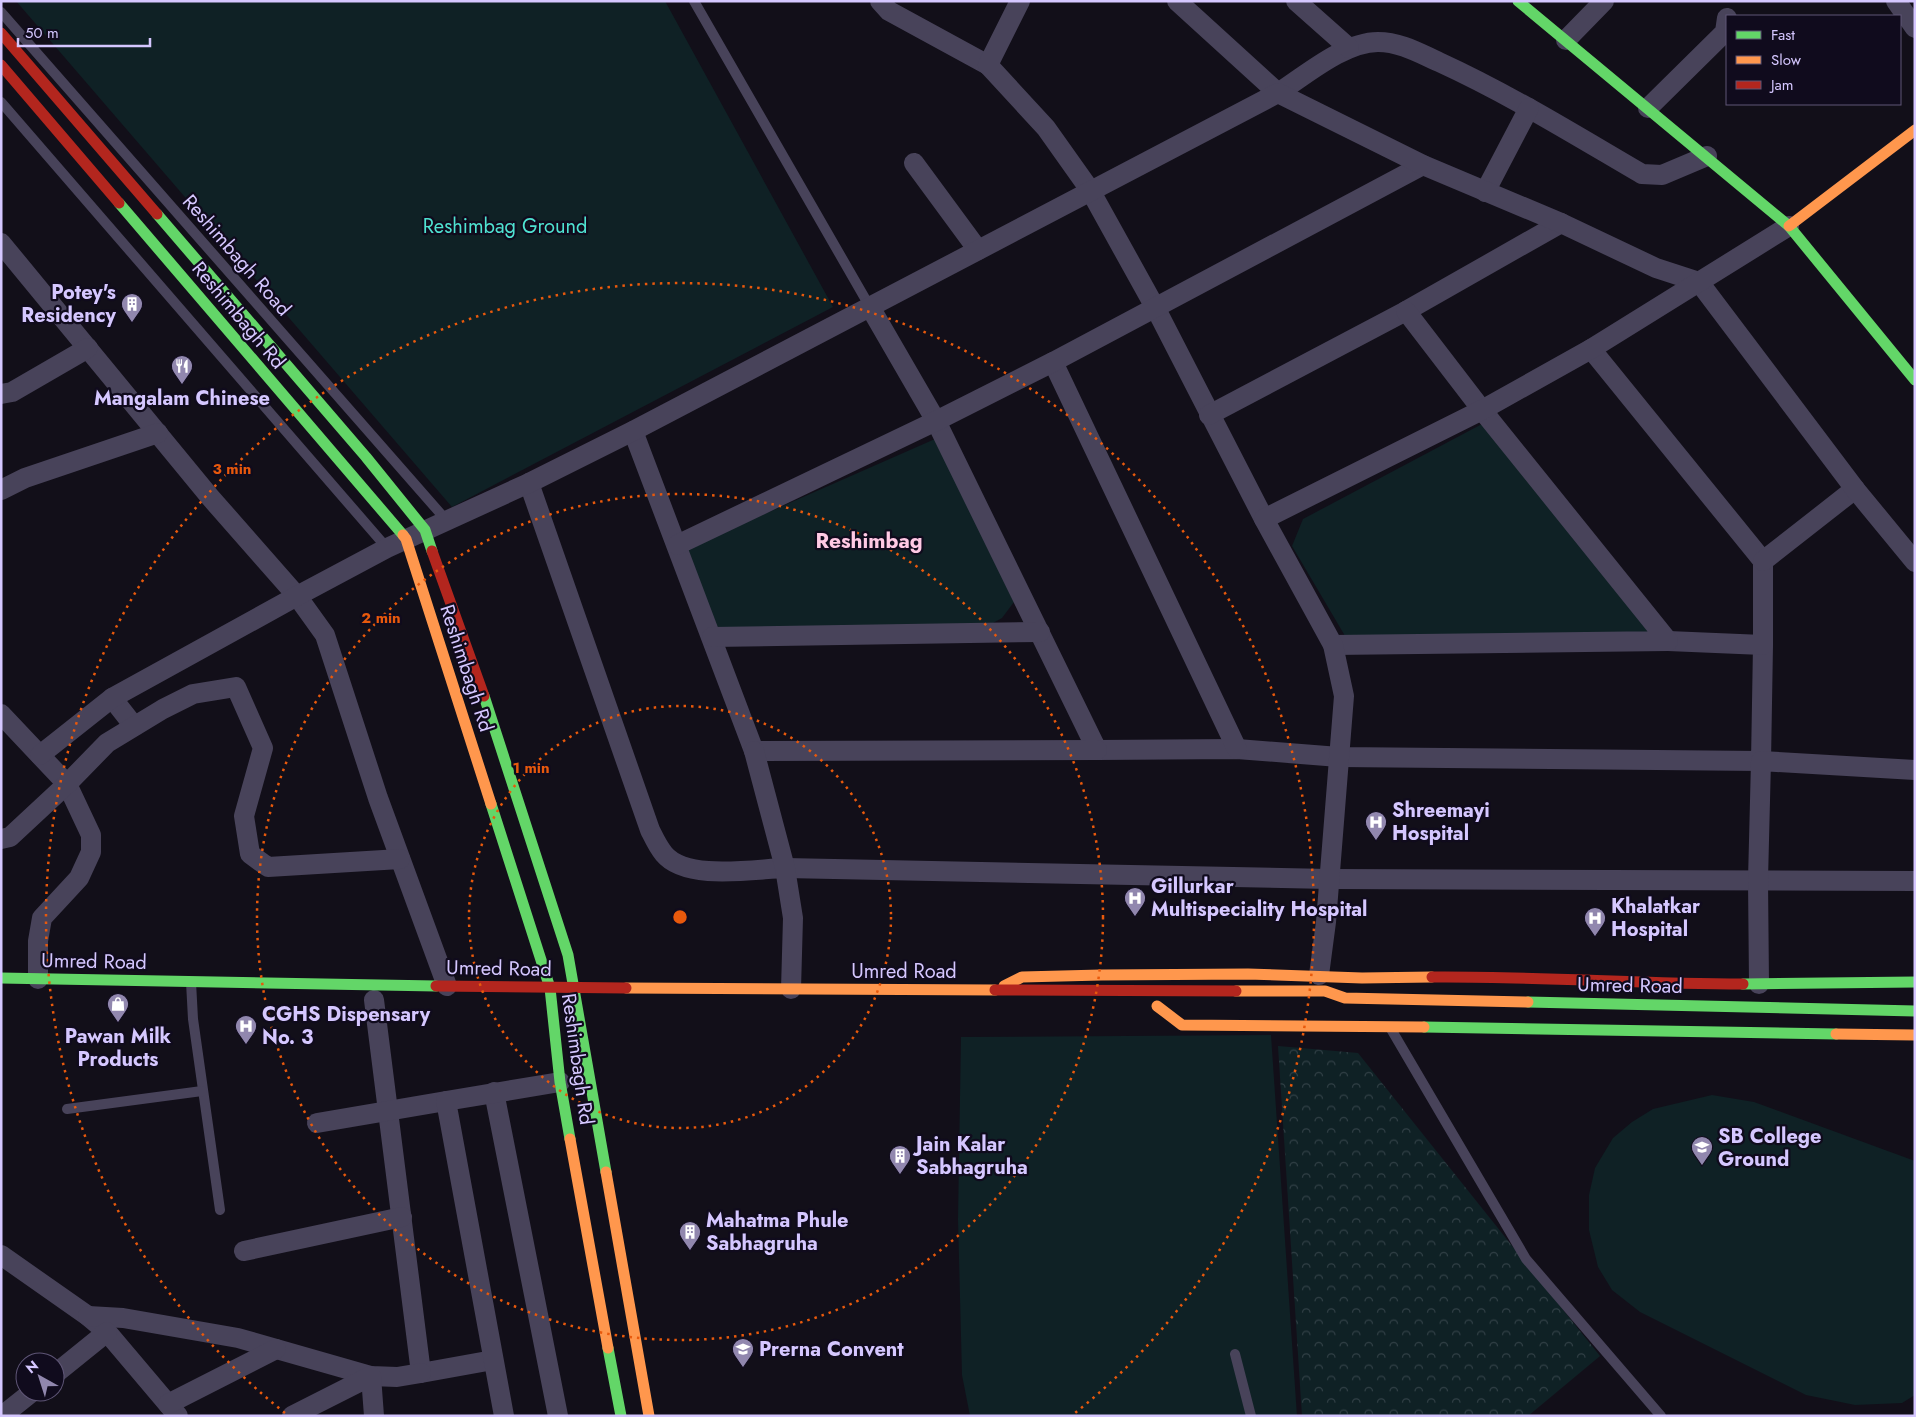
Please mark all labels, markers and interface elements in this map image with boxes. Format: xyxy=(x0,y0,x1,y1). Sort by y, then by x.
scale bar xyxy=(18,15,150,47)
legend xyxy=(1726,15,1901,105)
text: 50 m xyxy=(25,22,59,44)
text: Fast xyxy=(1771,24,1795,46)
text: Slow xyxy=(1771,49,1802,71)
text: Jam xyxy=(1769,74,1794,96)
street label: Reshimbagh Road xyxy=(176,188,298,323)
park label: Reshimbag Ground xyxy=(423,212,587,241)
street label: Reshimbagh Rd xyxy=(185,255,292,375)
place label: Potey's Residency xyxy=(21,278,117,330)
building icon: Potey's Residency xyxy=(120,292,144,323)
restaurant icon: Mangalam Chinese xyxy=(170,354,194,385)
place label: Mangalam Chinese xyxy=(94,384,270,413)
text: 3 min xyxy=(213,458,251,480)
district label: Reshimbag xyxy=(815,526,923,556)
street label: Reshimbagh Rd xyxy=(432,601,501,736)
text: 2 min xyxy=(361,607,401,629)
text: 1 min xyxy=(512,757,550,779)
place label: Shreemayi Hospital xyxy=(1392,796,1490,848)
hospital icon: Shreemayi Hospital xyxy=(1364,810,1388,841)
place label: Gillurkar Multispeciality Hospital xyxy=(1151,872,1367,924)
hospital icon: Gillurkar Multispeciality Hospital xyxy=(1123,886,1147,917)
place label: Khalatkar Hospital xyxy=(1611,892,1701,944)
hospital icon: Khalatkar Hospital xyxy=(1583,906,1607,937)
centre of rings xyxy=(671,908,689,926)
street label: Umred Road xyxy=(41,946,147,977)
street label: Umred Road xyxy=(446,953,552,984)
street label: Umred Road xyxy=(851,957,957,986)
street label: Umred Road xyxy=(1577,970,1683,1001)
shop icon: Pawan Milk Products xyxy=(106,992,130,1023)
street label: Reshimbagh Rd xyxy=(554,992,601,1127)
place label: CGHS Dispensary No. 3 xyxy=(262,1000,431,1052)
hospital icon: CGHS Dispensary No. 3 xyxy=(234,1014,258,1045)
place label: Pawan Milk Products xyxy=(65,1022,172,1074)
place label: SB College Ground xyxy=(1718,1122,1822,1174)
place label: Jain Kalar Sabhagruha xyxy=(912,1130,1028,1182)
school or university icon: SB College Ground xyxy=(1690,1135,1714,1166)
building icon: Jain Kalar Sabhagruha xyxy=(888,1144,912,1175)
place label: Mahatma Phule Sabhagruha xyxy=(706,1206,849,1258)
building icon: Mahatma Phule Sabhagruha xyxy=(678,1220,702,1251)
place label: Prerna Convent xyxy=(759,1335,904,1364)
school or university icon: Prerna Convent xyxy=(731,1337,755,1368)
north arrow xyxy=(15,1352,65,1402)
text: N xyxy=(21,1356,42,1378)

